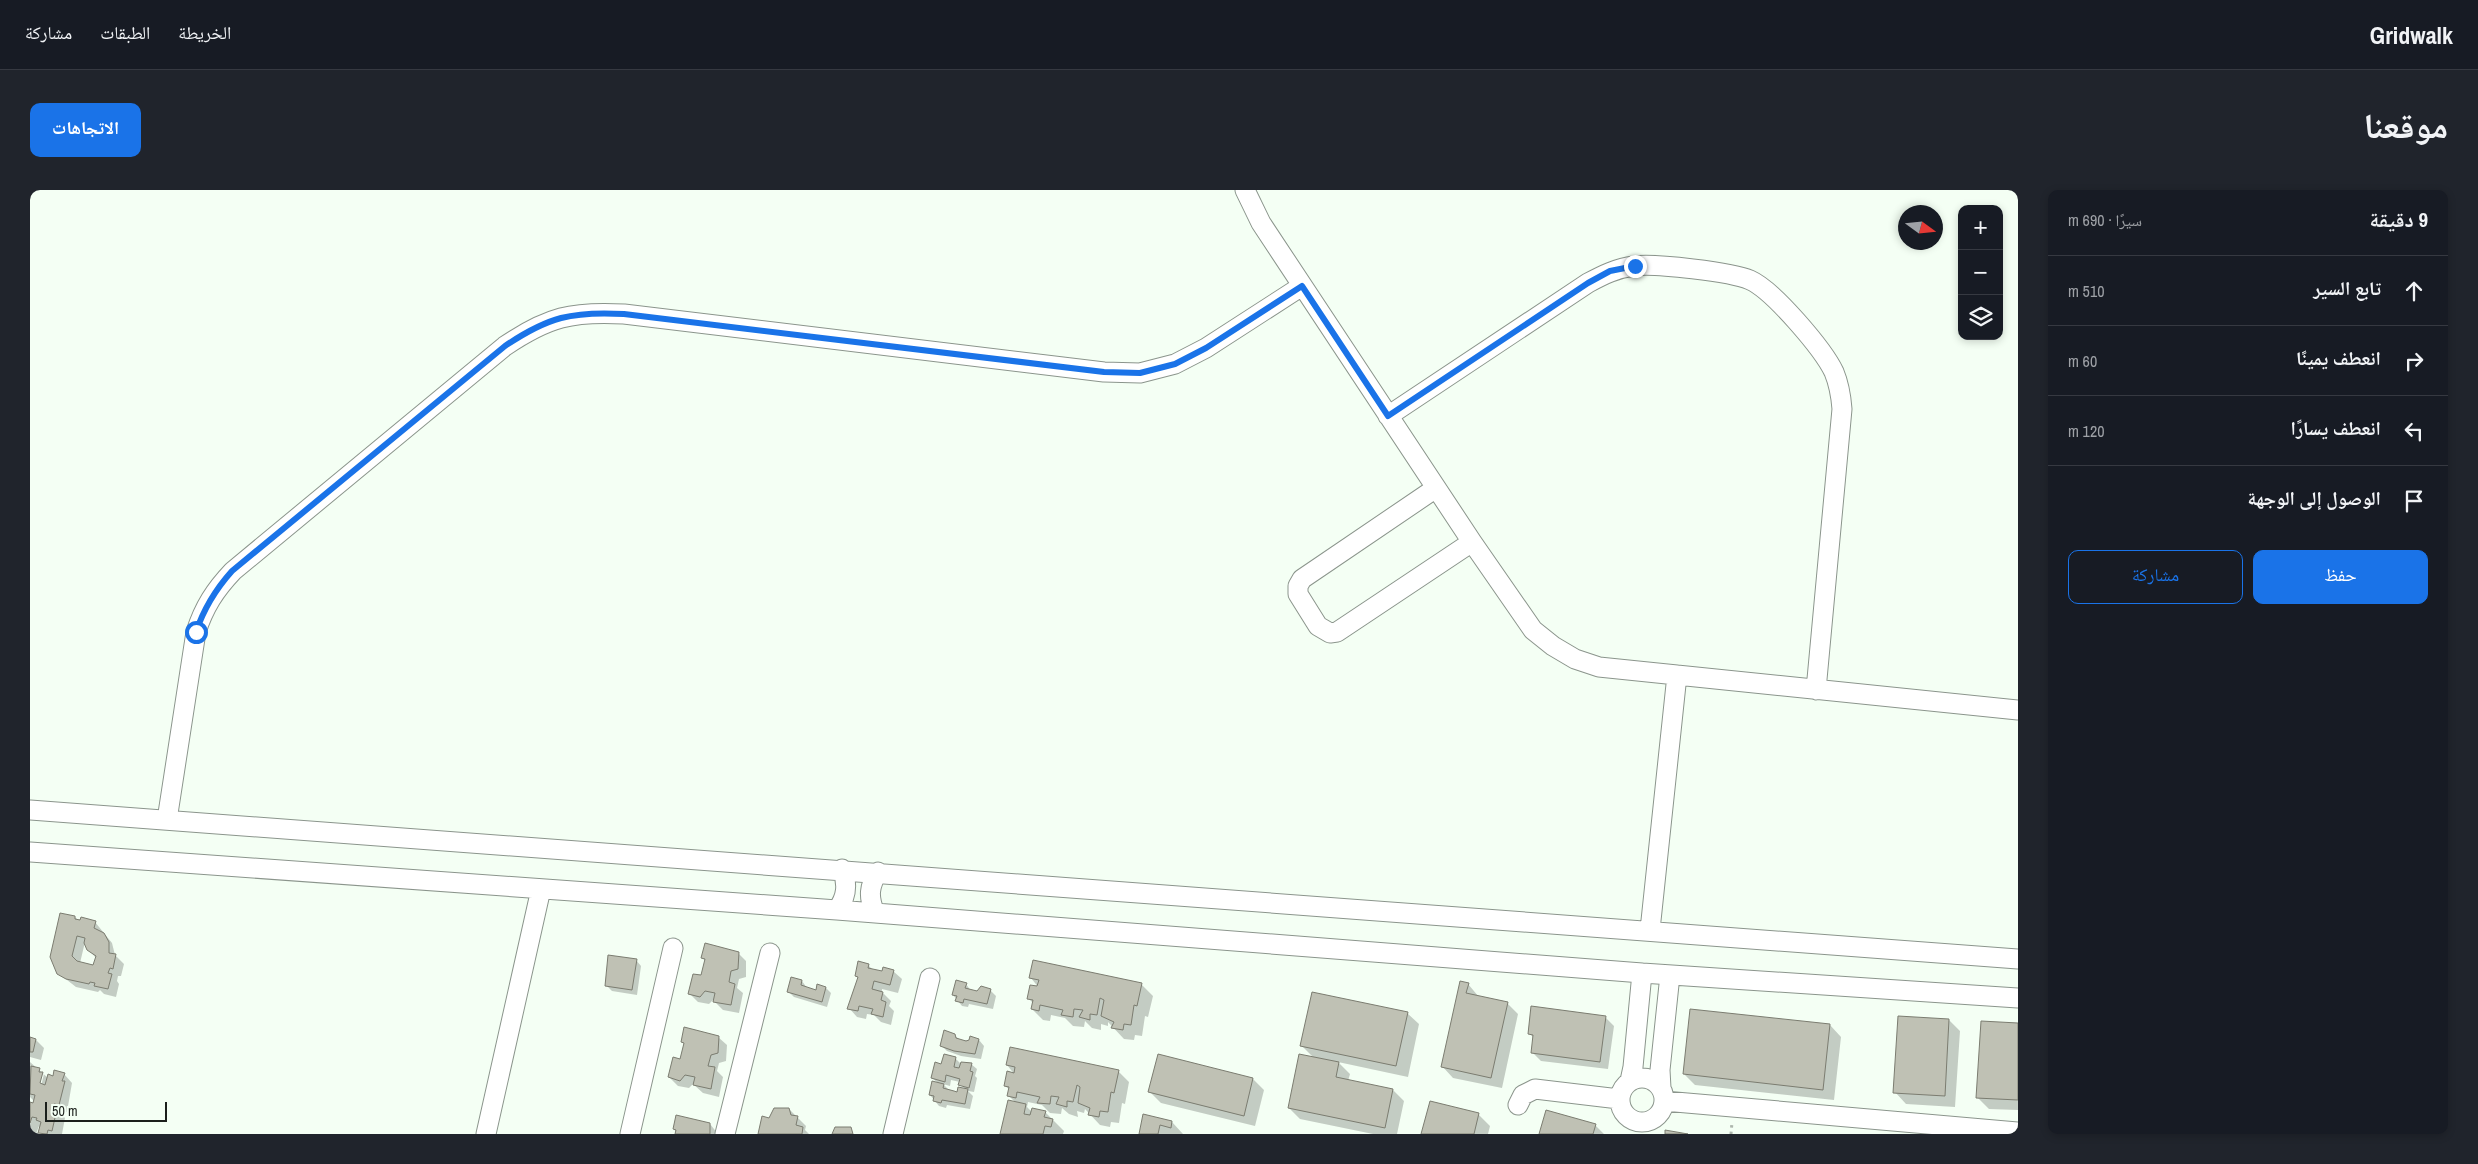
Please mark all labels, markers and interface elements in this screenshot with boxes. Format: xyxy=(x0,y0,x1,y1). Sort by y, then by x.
text: Gridwalk xyxy=(2370,19,2453,51)
text: مشاركة xyxy=(25,20,72,45)
text: الطبقات xyxy=(100,20,150,45)
text: الخريطة xyxy=(178,20,231,45)
text: موقعنا xyxy=(2363,102,2448,149)
button: الاتجاهات xyxy=(30,103,141,157)
north arrow xyxy=(1898,205,1943,250)
map controls xyxy=(1958,205,2003,340)
button: + xyxy=(1958,205,2003,250)
text: 9 دقيقة xyxy=(2370,205,2428,234)
text: سيرًا · 690 m xyxy=(2068,209,2142,231)
button: − xyxy=(1958,250,2003,295)
route end xyxy=(1624,255,1647,278)
text: تابع السير xyxy=(2313,275,2381,301)
icon: ahead xyxy=(2400,277,2428,305)
text: 510 m xyxy=(2068,280,2104,302)
button: layers xyxy=(1958,295,2003,340)
text: انعطف يمينًا xyxy=(2296,345,2381,371)
icon: right xyxy=(2400,347,2428,375)
text: 60 m xyxy=(2068,350,2097,372)
text: انعطف يسارًا xyxy=(2291,415,2381,441)
icon: left xyxy=(2400,417,2428,445)
text: 120 m xyxy=(2068,420,2104,442)
text: الوصول إلى الوجهة xyxy=(2247,485,2381,511)
icon: arrive xyxy=(2400,487,2428,515)
button: مشاركة xyxy=(2068,550,2243,604)
button: حفظ xyxy=(2253,550,2428,604)
route start xyxy=(185,621,208,644)
scale bar xyxy=(45,1099,168,1122)
text: 50 m xyxy=(52,1102,78,1120)

